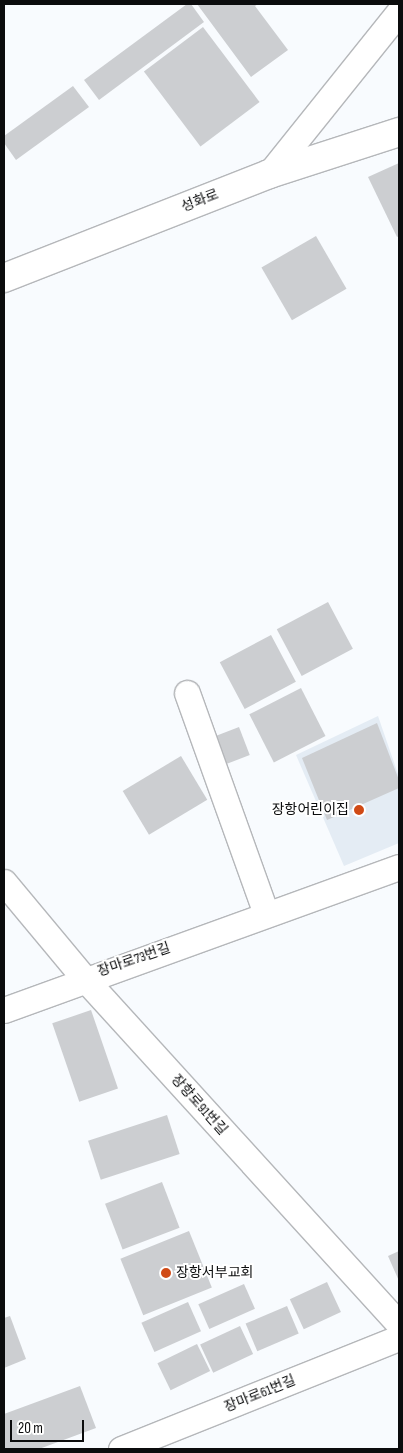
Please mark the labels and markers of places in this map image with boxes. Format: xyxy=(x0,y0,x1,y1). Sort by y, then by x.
place label: 장항어린이집 xyxy=(272,802,349,818)
marker: 장항어린이집 xyxy=(353,804,365,816)
place label: 장항서부교회 xyxy=(176,1265,253,1281)
marker: 장항서부교회 xyxy=(160,1267,172,1279)

